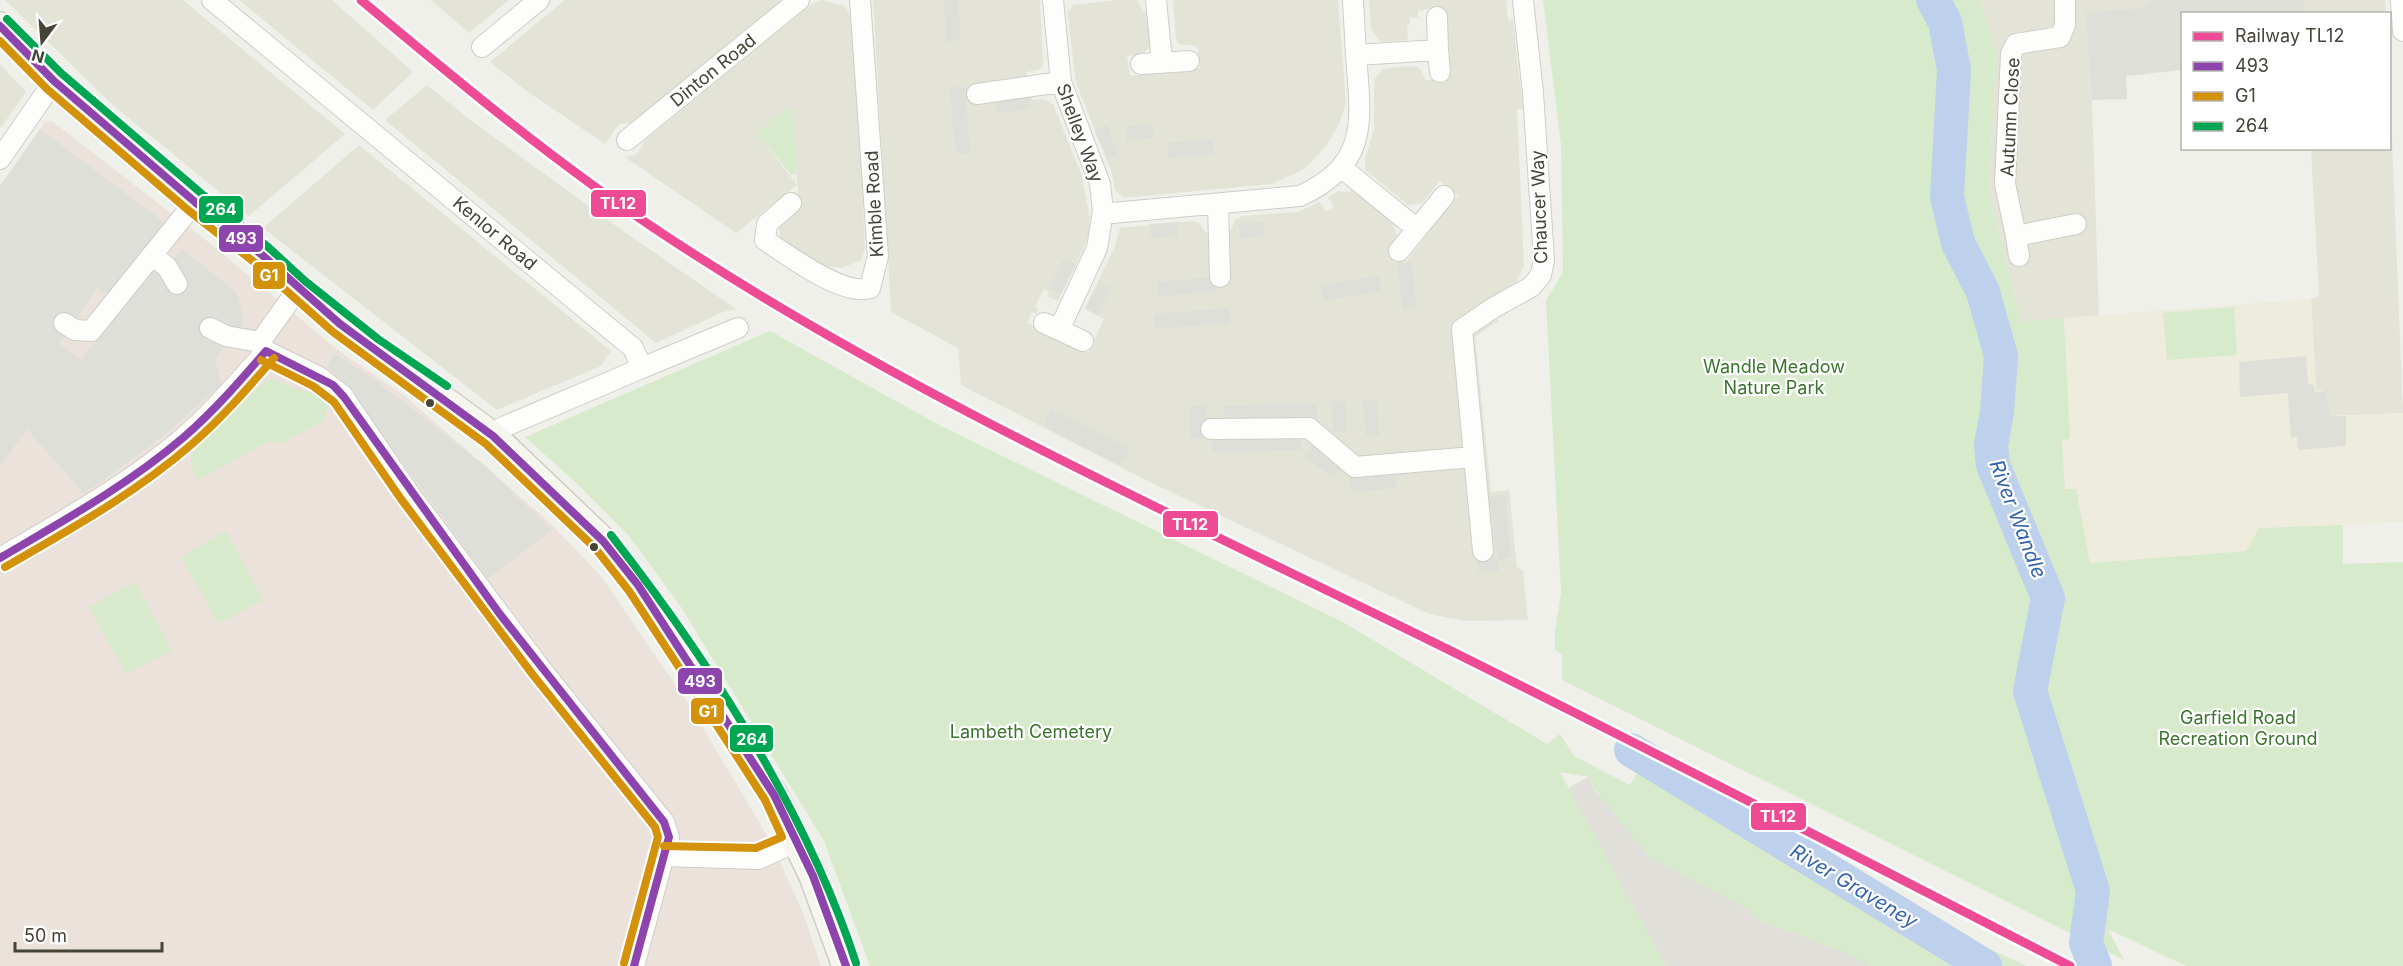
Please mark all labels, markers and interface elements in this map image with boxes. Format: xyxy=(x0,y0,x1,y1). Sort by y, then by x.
north arrow xyxy=(12,12,72,72)
legend xyxy=(2181,12,2391,150)
text: Railway TL12 xyxy=(2235,25,2344,46)
street label: Dinton Road xyxy=(666,29,760,111)
text: N xyxy=(29,45,46,68)
text: 493 xyxy=(2235,55,2269,76)
street label: Autumn Close xyxy=(1996,57,2024,177)
street label: Shelley Way xyxy=(1052,81,1108,185)
text: G1 xyxy=(2235,85,2256,106)
text: 264 xyxy=(2235,115,2269,136)
street label: Kimble Road xyxy=(861,150,887,258)
street label: Chaucer Way xyxy=(1527,150,1551,264)
line badge: TL12 xyxy=(590,189,647,218)
street label: Kenlor Road xyxy=(449,192,541,274)
text: TL12 xyxy=(600,193,636,213)
line badge: 264 xyxy=(198,195,244,224)
text: 264 xyxy=(205,199,237,219)
line badge: 493 xyxy=(218,224,264,253)
text: 493 xyxy=(225,228,257,248)
line badge: G1 xyxy=(252,261,286,290)
text: G1 xyxy=(260,265,278,285)
park label: Wandle Meadow Nature Park xyxy=(1703,356,1845,398)
unlabelled marker xyxy=(424,397,436,409)
water label: River Wandle xyxy=(1984,457,2052,581)
line badge: TL12 xyxy=(1162,510,1219,538)
text: TL12 xyxy=(1172,514,1208,534)
unlabelled marker xyxy=(588,541,600,553)
line badge: 493 xyxy=(677,667,723,695)
text: 493 xyxy=(684,671,716,691)
line badge: G1 xyxy=(690,697,725,725)
text: G1 xyxy=(699,701,717,721)
park label: Garfield Road Recreation Ground xyxy=(2158,707,2318,749)
park label: Lambeth Cemetery xyxy=(950,721,1112,742)
line badge: 264 xyxy=(729,724,774,753)
text: 264 xyxy=(736,729,768,749)
line badge: TL12 xyxy=(1750,802,1807,831)
text: TL12 xyxy=(1760,806,1796,826)
water label: River Graveney xyxy=(1786,839,1923,934)
scale bar xyxy=(15,915,162,953)
text: 50 m xyxy=(24,925,67,946)

